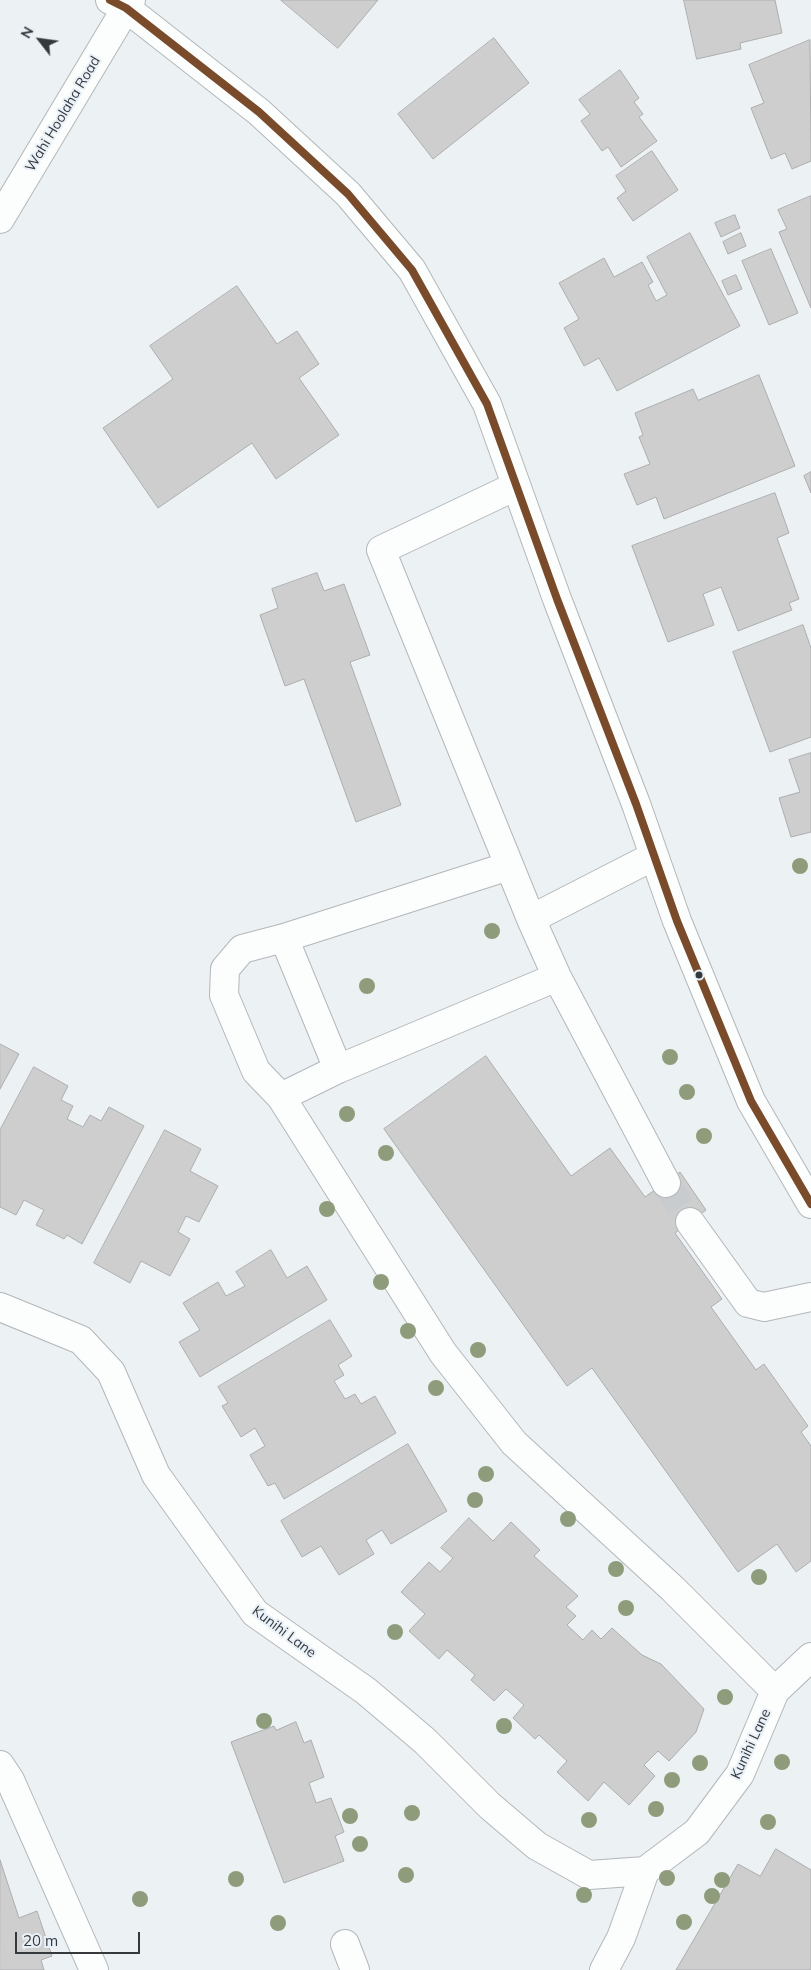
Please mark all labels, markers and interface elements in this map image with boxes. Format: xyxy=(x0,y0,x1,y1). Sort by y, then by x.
north arrow xyxy=(15,15,65,65)
text: N xyxy=(17,23,37,42)
street label: Wahi Hoolaha Road xyxy=(22,53,104,175)
unlabelled marker xyxy=(694,970,704,980)
street label: Kunihi Lane xyxy=(249,1603,319,1661)
street label: Kunihi Lane xyxy=(727,1706,775,1782)
scale bar xyxy=(18,1922,142,1954)
text: 20 m xyxy=(23,1931,58,1950)

